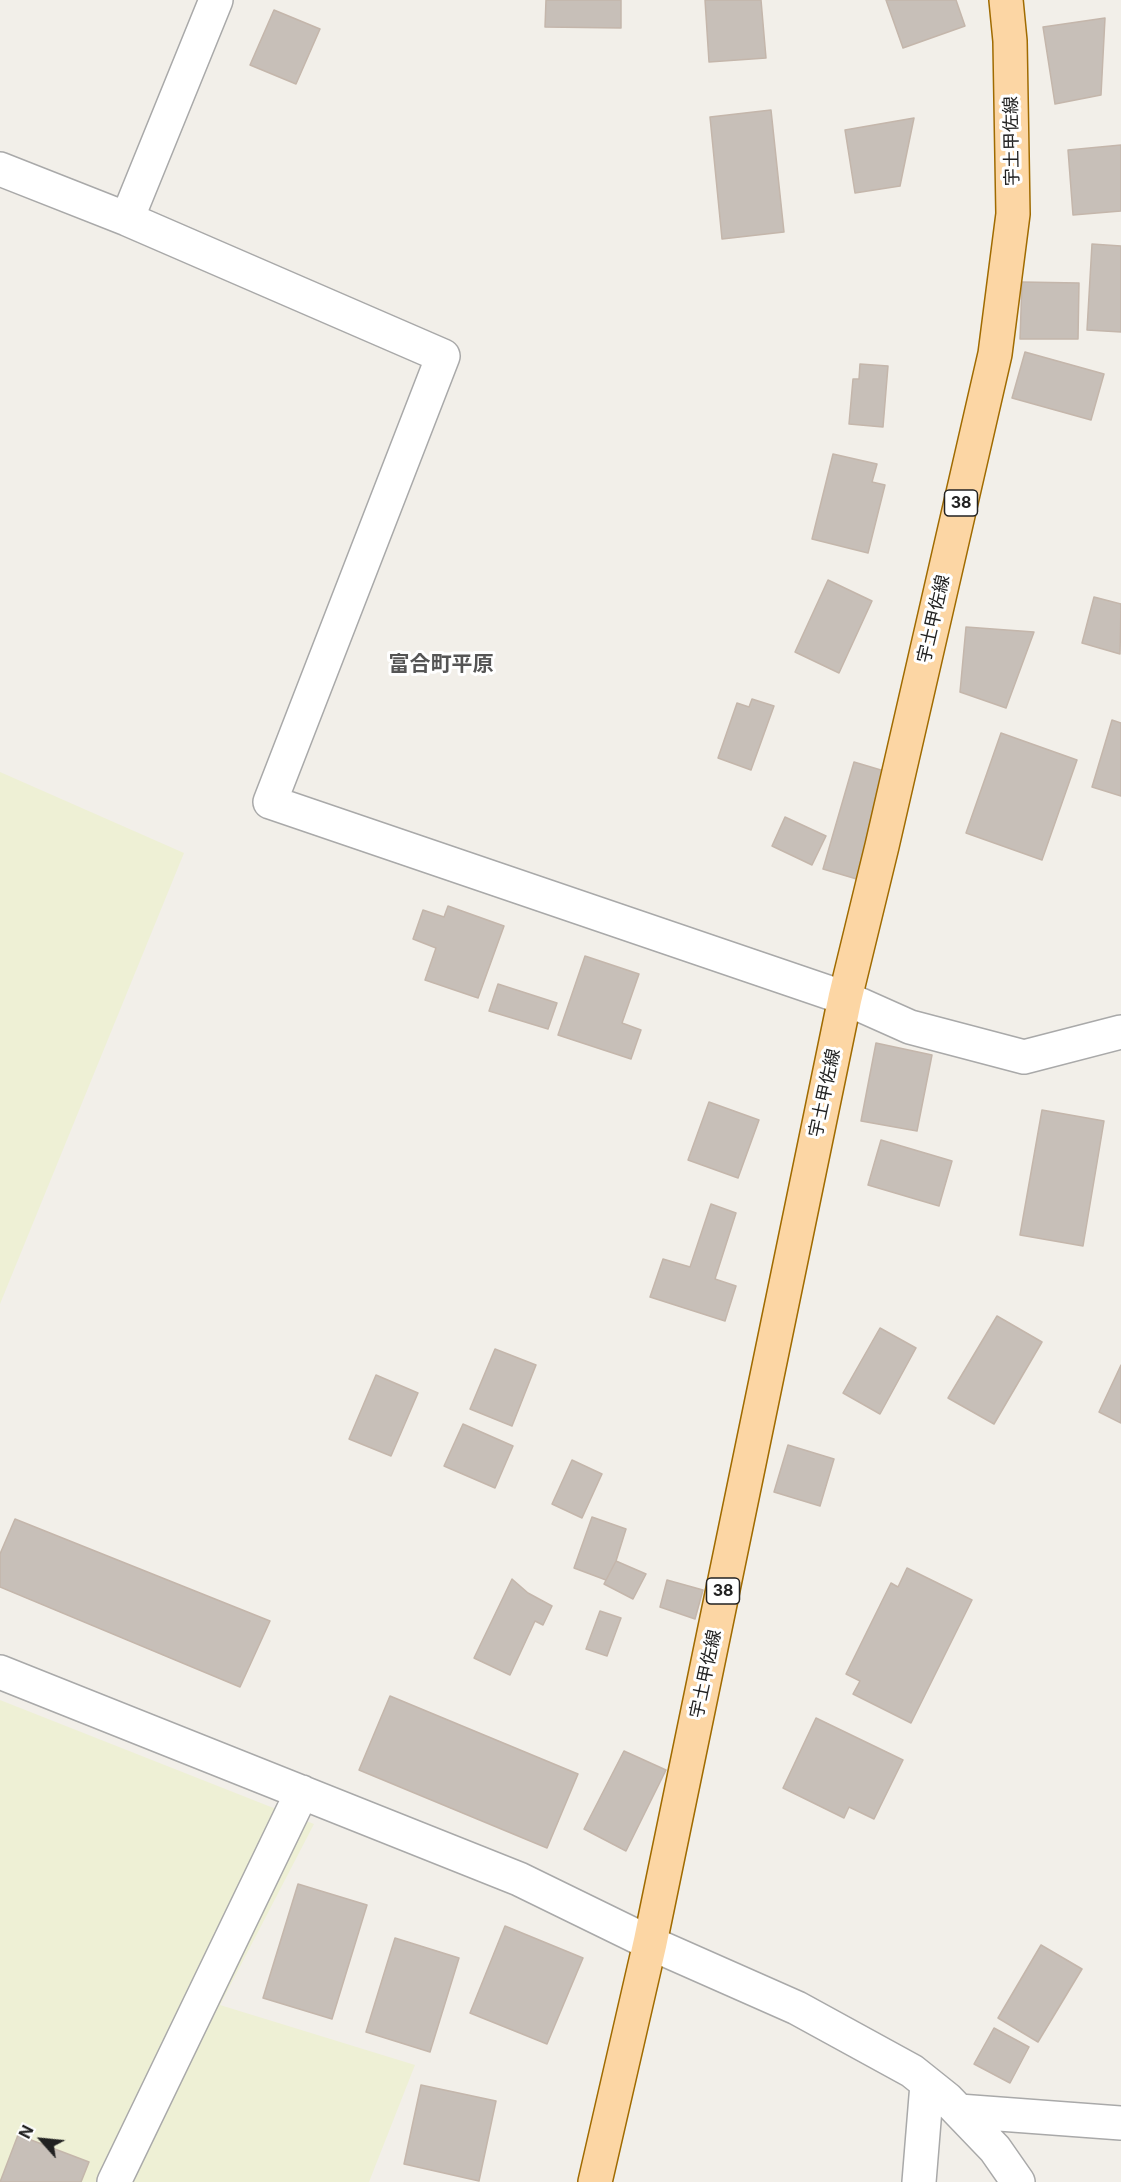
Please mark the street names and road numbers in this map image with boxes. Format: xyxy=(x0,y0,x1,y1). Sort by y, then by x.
street label: 宇土甲佐線 xyxy=(1000,96,1024,186)
road number: 38 xyxy=(944,490,978,516)
street label: 宇土甲佐線 xyxy=(913,573,955,665)
street label: 宇土甲佐線 xyxy=(805,1047,845,1139)
road number: 38 xyxy=(706,1578,740,1604)
street label: 宇土甲佐線 xyxy=(686,1628,726,1720)

